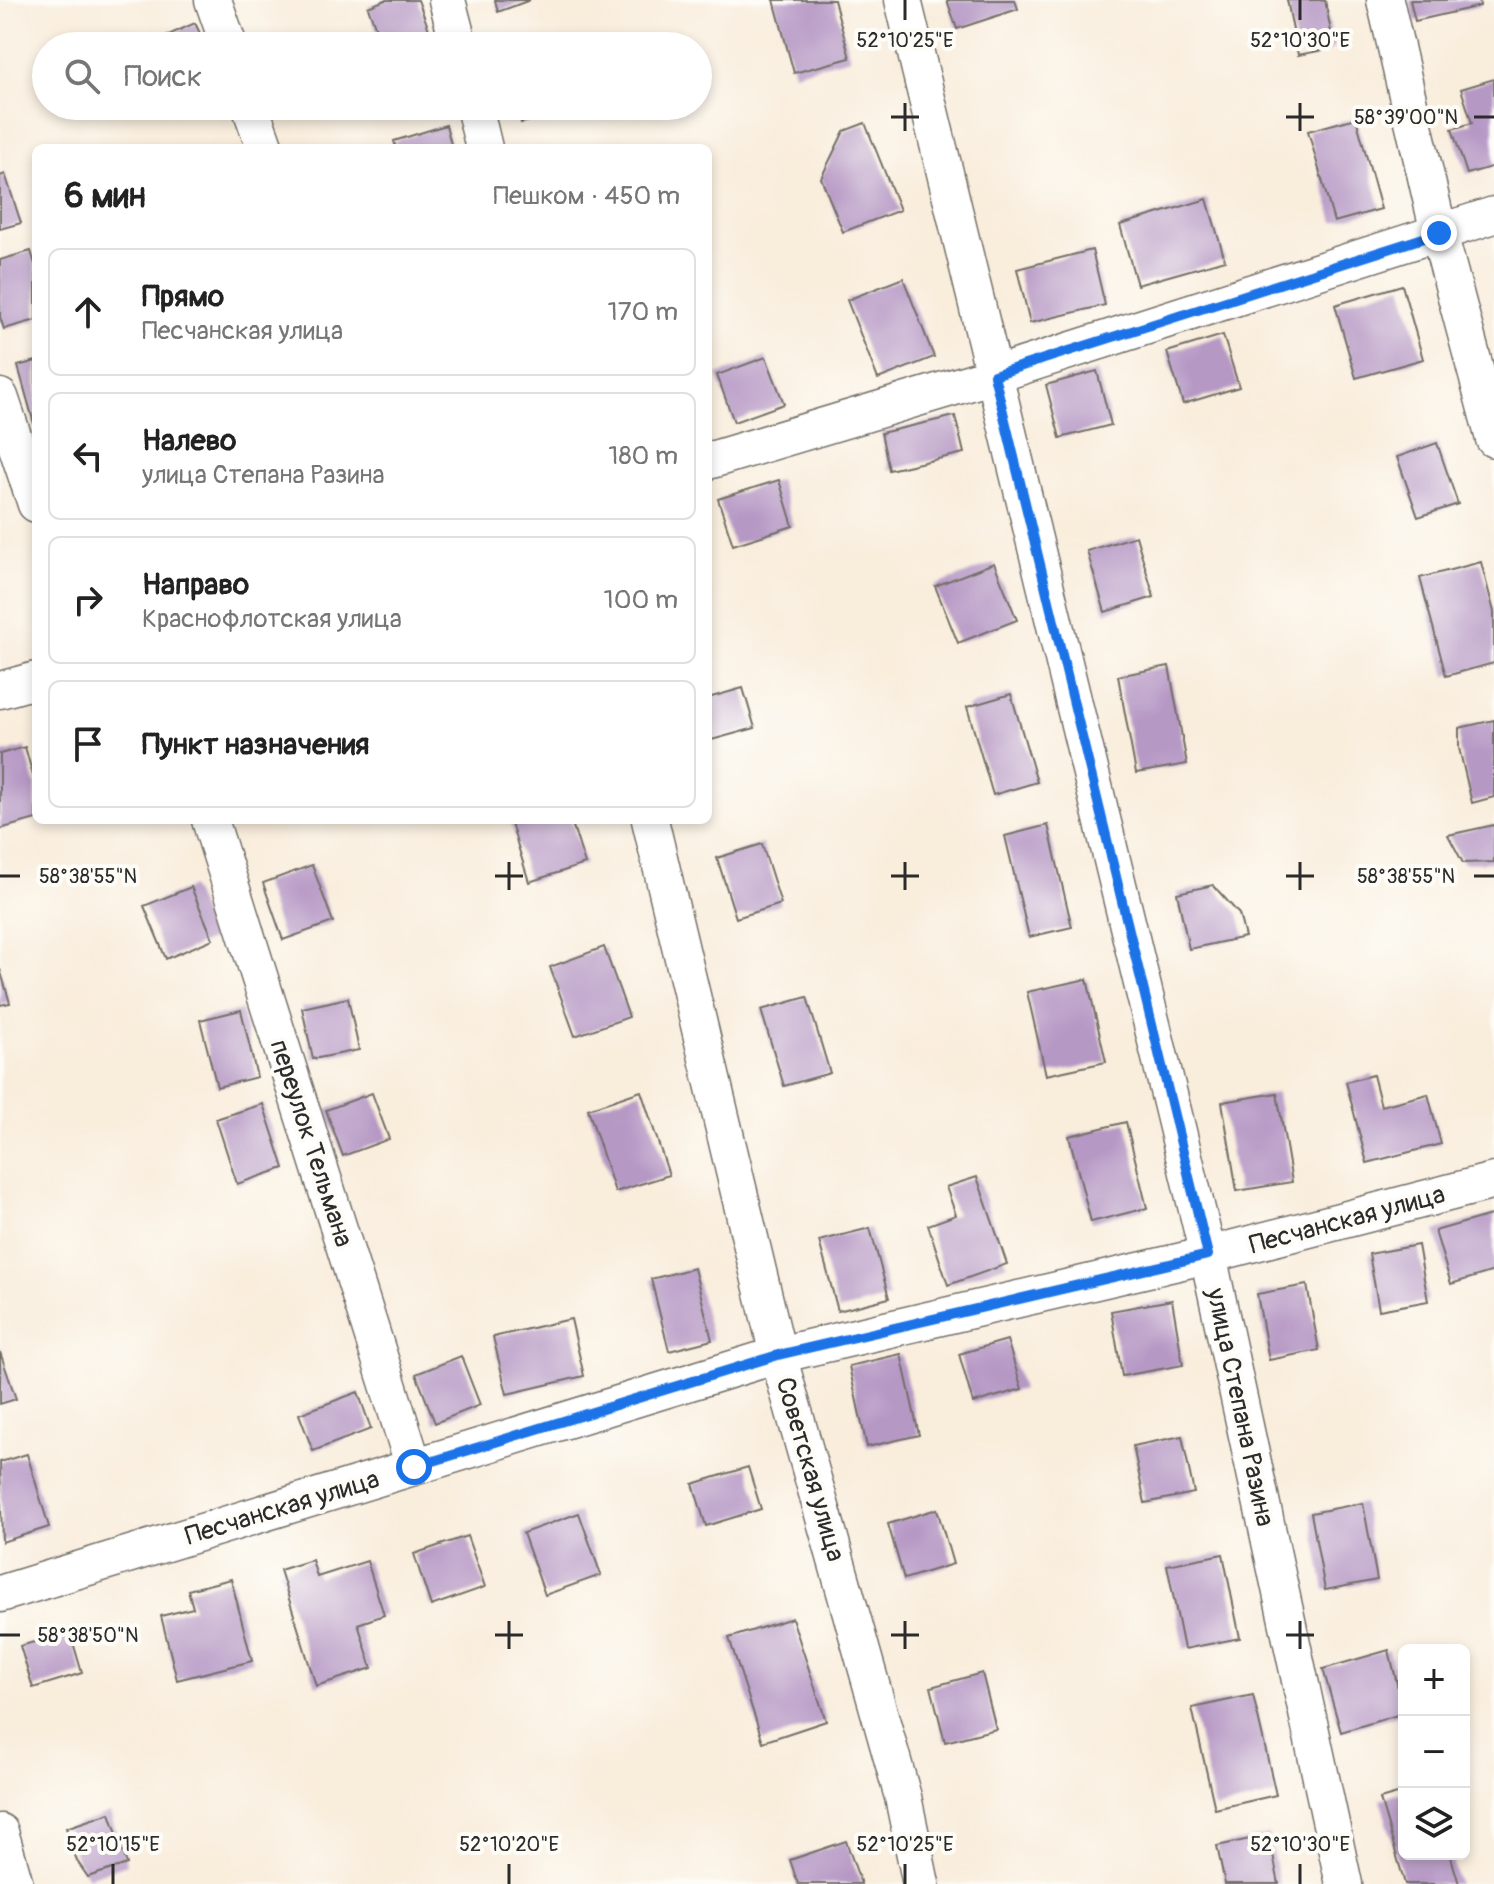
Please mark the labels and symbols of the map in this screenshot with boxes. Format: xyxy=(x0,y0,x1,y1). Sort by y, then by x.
text: 52°10'25"E xyxy=(857,28,953,53)
text: 52°10'30"E xyxy=(1250,28,1350,53)
text: 58°39'00"N xyxy=(1354,105,1458,130)
route end xyxy=(1421,215,1457,251)
text: 58°38'55"N xyxy=(39,864,137,889)
text: 58°38'55"N xyxy=(1357,864,1455,889)
street label: переулок Тельмана xyxy=(262,1036,360,1251)
street label: Песчанская улица xyxy=(1246,1178,1449,1261)
street label: улица Степана Разина xyxy=(1199,1284,1281,1529)
street label: Советская улица xyxy=(768,1374,852,1565)
route start xyxy=(396,1449,432,1485)
street label: Песчанская улица xyxy=(181,1463,383,1553)
text: 58°38'50"N xyxy=(37,1623,139,1648)
text: 52°10'15"E xyxy=(66,1832,160,1857)
text: 52°10'20"E xyxy=(459,1832,559,1857)
text: 52°10'25"E xyxy=(857,1832,953,1857)
text: 52°10'30"E xyxy=(1250,1832,1350,1857)

